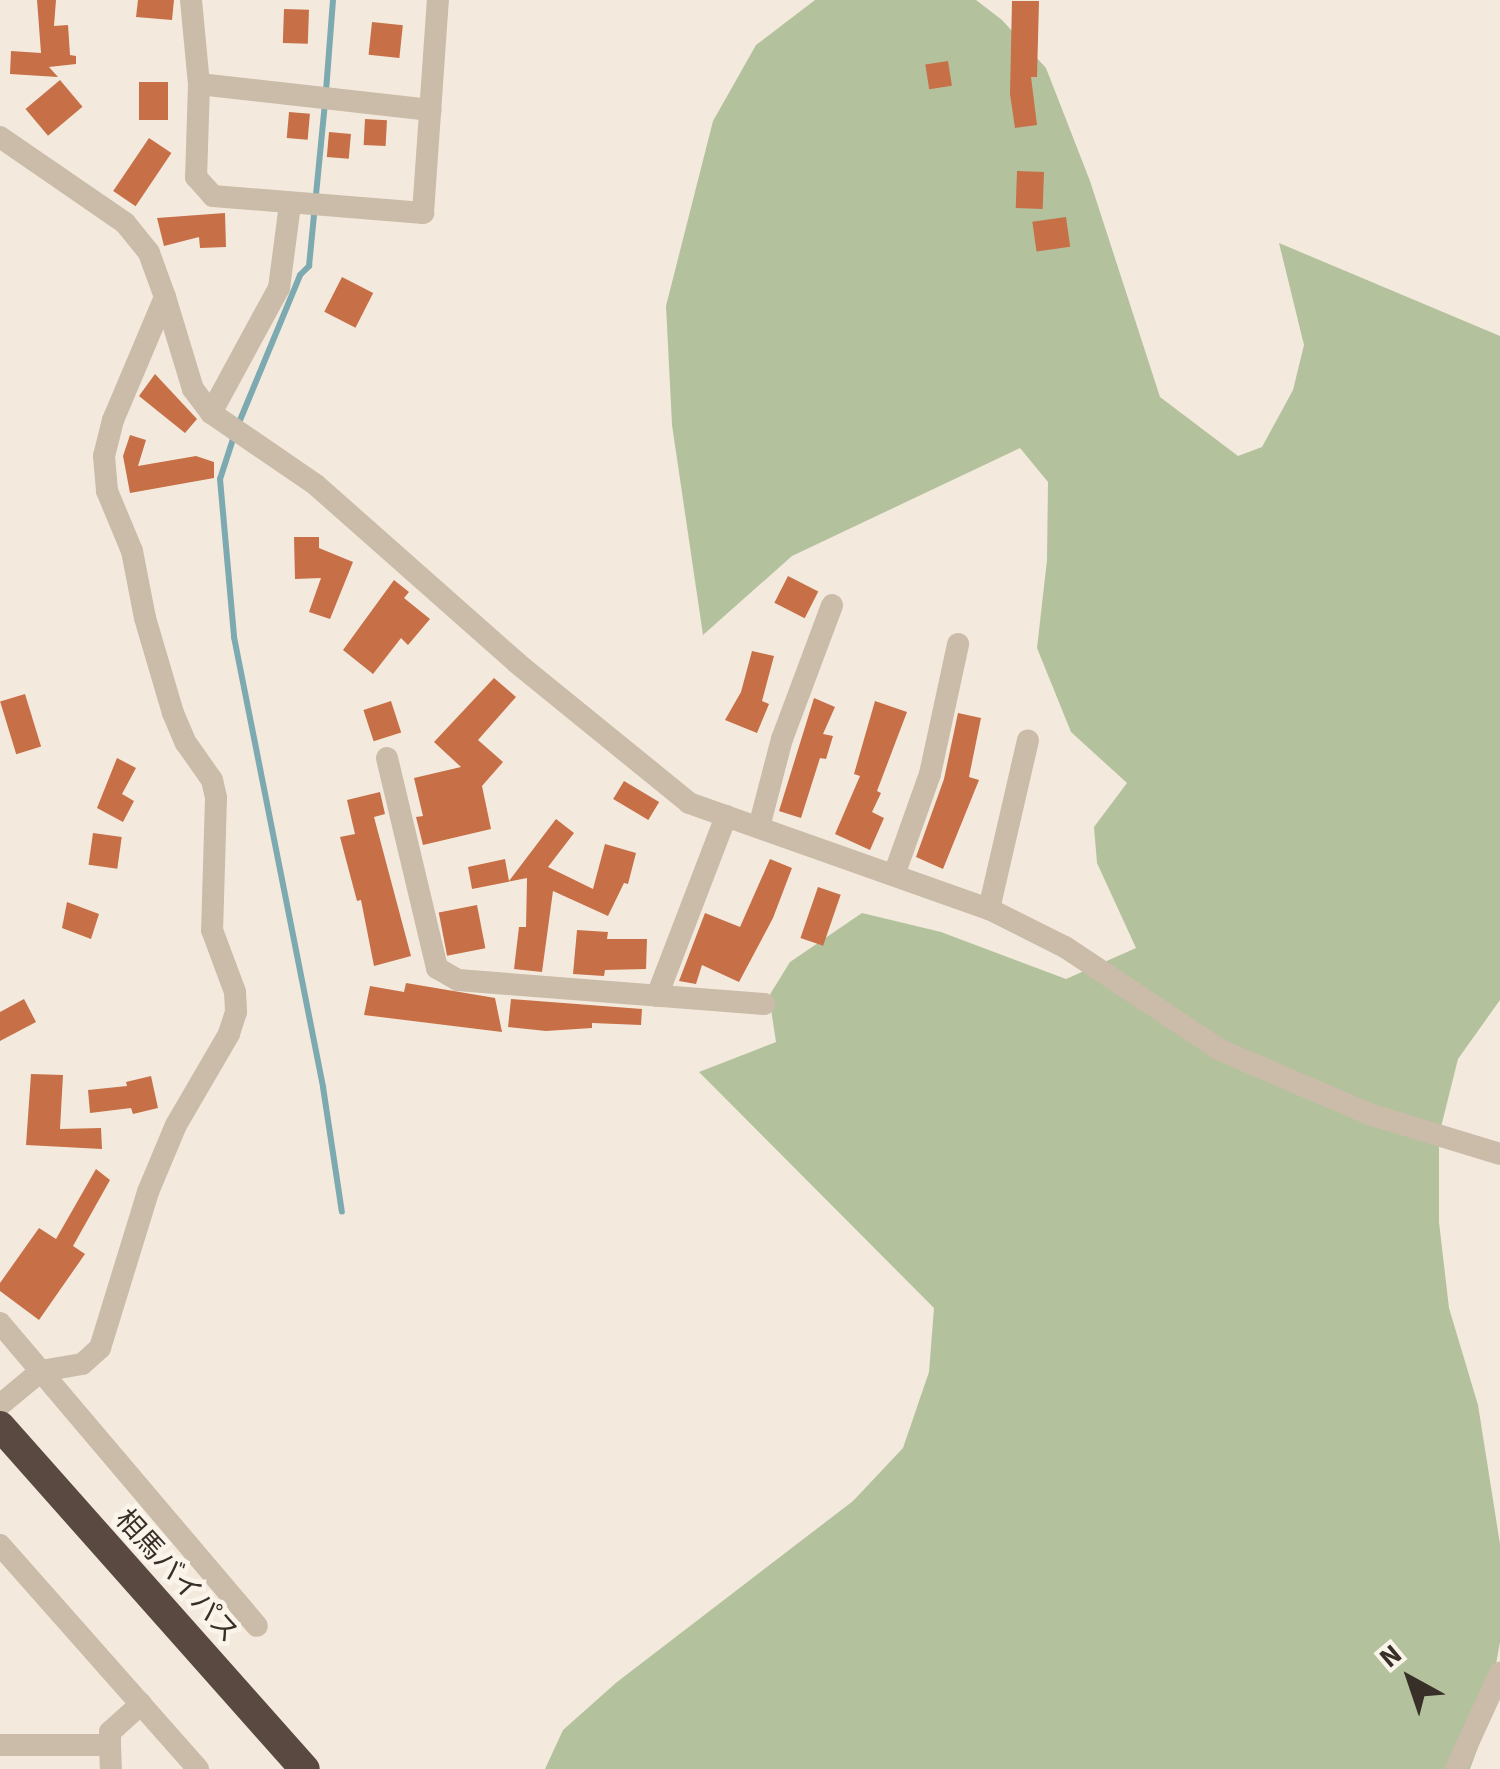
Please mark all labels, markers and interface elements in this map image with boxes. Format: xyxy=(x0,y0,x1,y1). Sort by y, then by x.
street label: 相馬バイパス xyxy=(108,1502,246,1650)
north arrow xyxy=(1360,1629,1460,1729)
text: N xyxy=(1371,1635,1411,1677)

